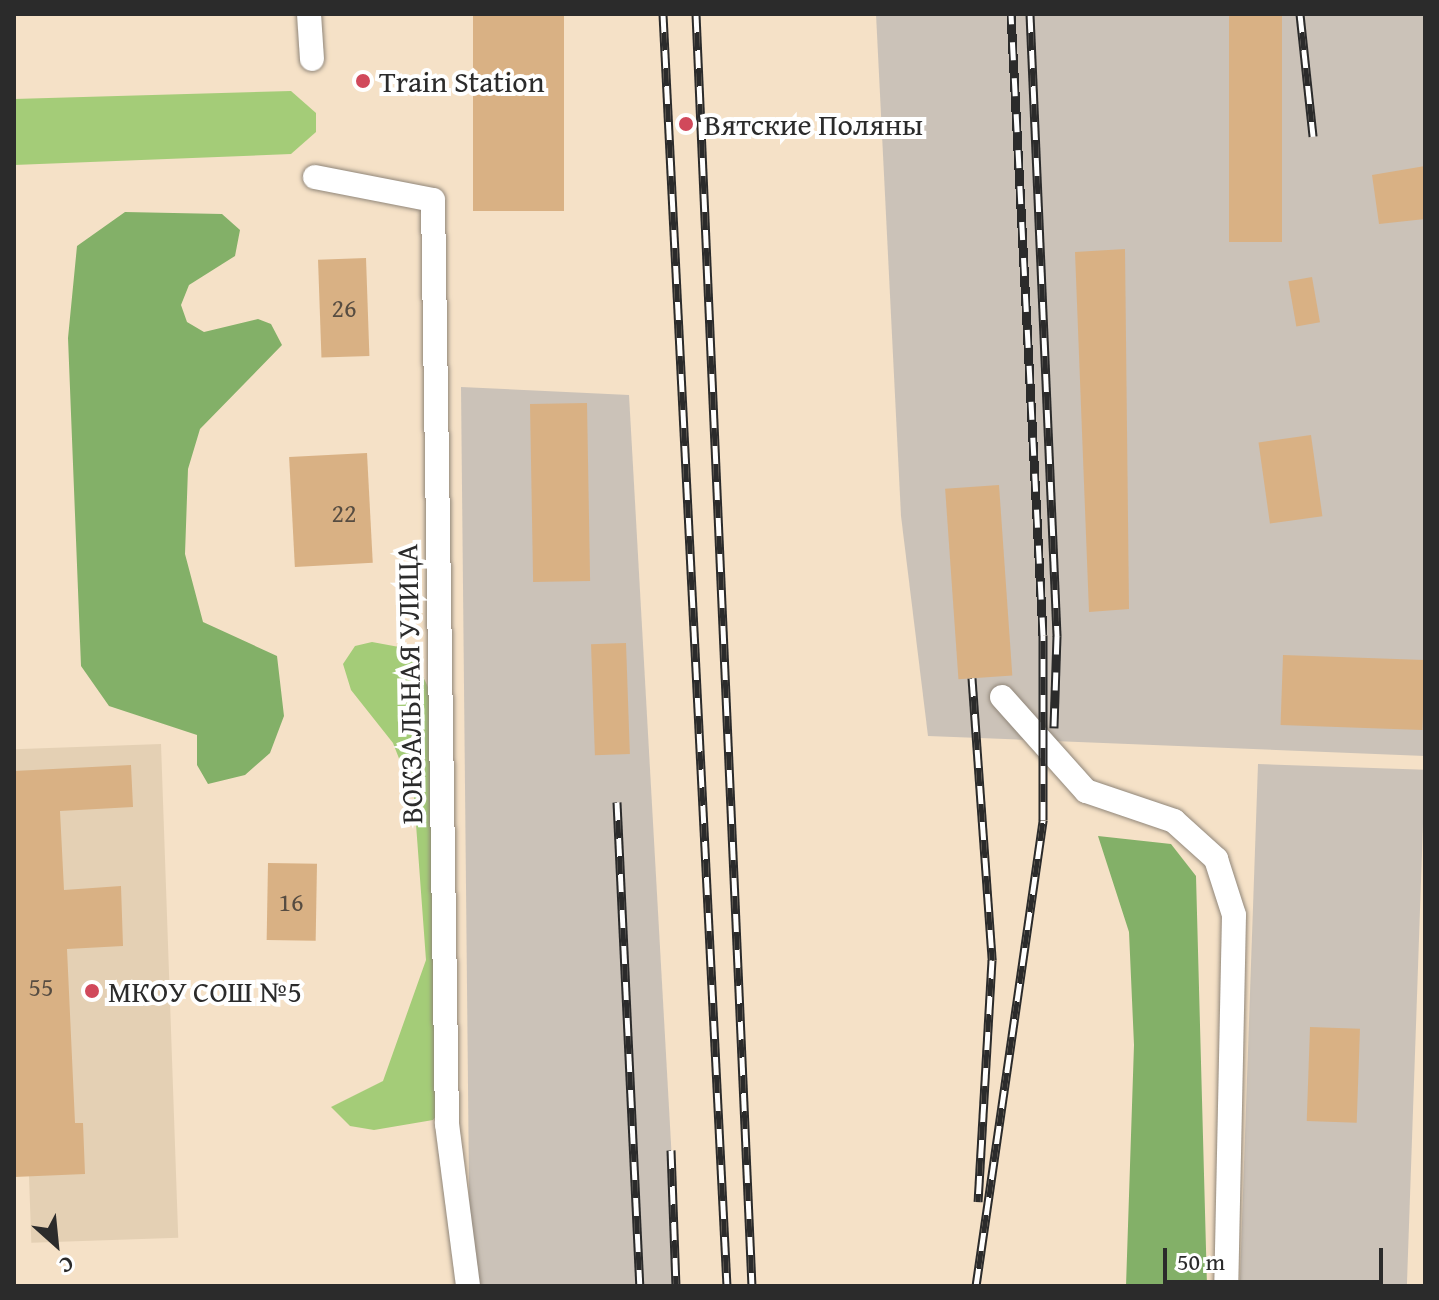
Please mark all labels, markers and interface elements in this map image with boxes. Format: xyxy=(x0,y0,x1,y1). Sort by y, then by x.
place label: Train Station xyxy=(379,63,545,99)
marker: Train Station xyxy=(354,72,372,90)
place label: Вятские Поляны xyxy=(704,106,923,142)
marker: Вятские Поляны xyxy=(675,113,697,135)
house number: 26 xyxy=(331,292,357,324)
house number: 22 xyxy=(331,497,357,529)
street label: ВОКЗАЛЬНАЯ УЛИЦА xyxy=(389,543,429,825)
house number: 16 xyxy=(278,886,304,918)
house number: 55 xyxy=(28,971,54,1003)
place label: МКОУ СОШ №5 xyxy=(108,973,302,1009)
marker: МКОУ СОШ №5 xyxy=(83,982,101,1000)
north arrow xyxy=(16,1204,96,1284)
scale bar xyxy=(1167,1232,1387,1282)
text: 50 m xyxy=(1177,1244,1225,1279)
text: С xyxy=(54,1248,80,1282)

